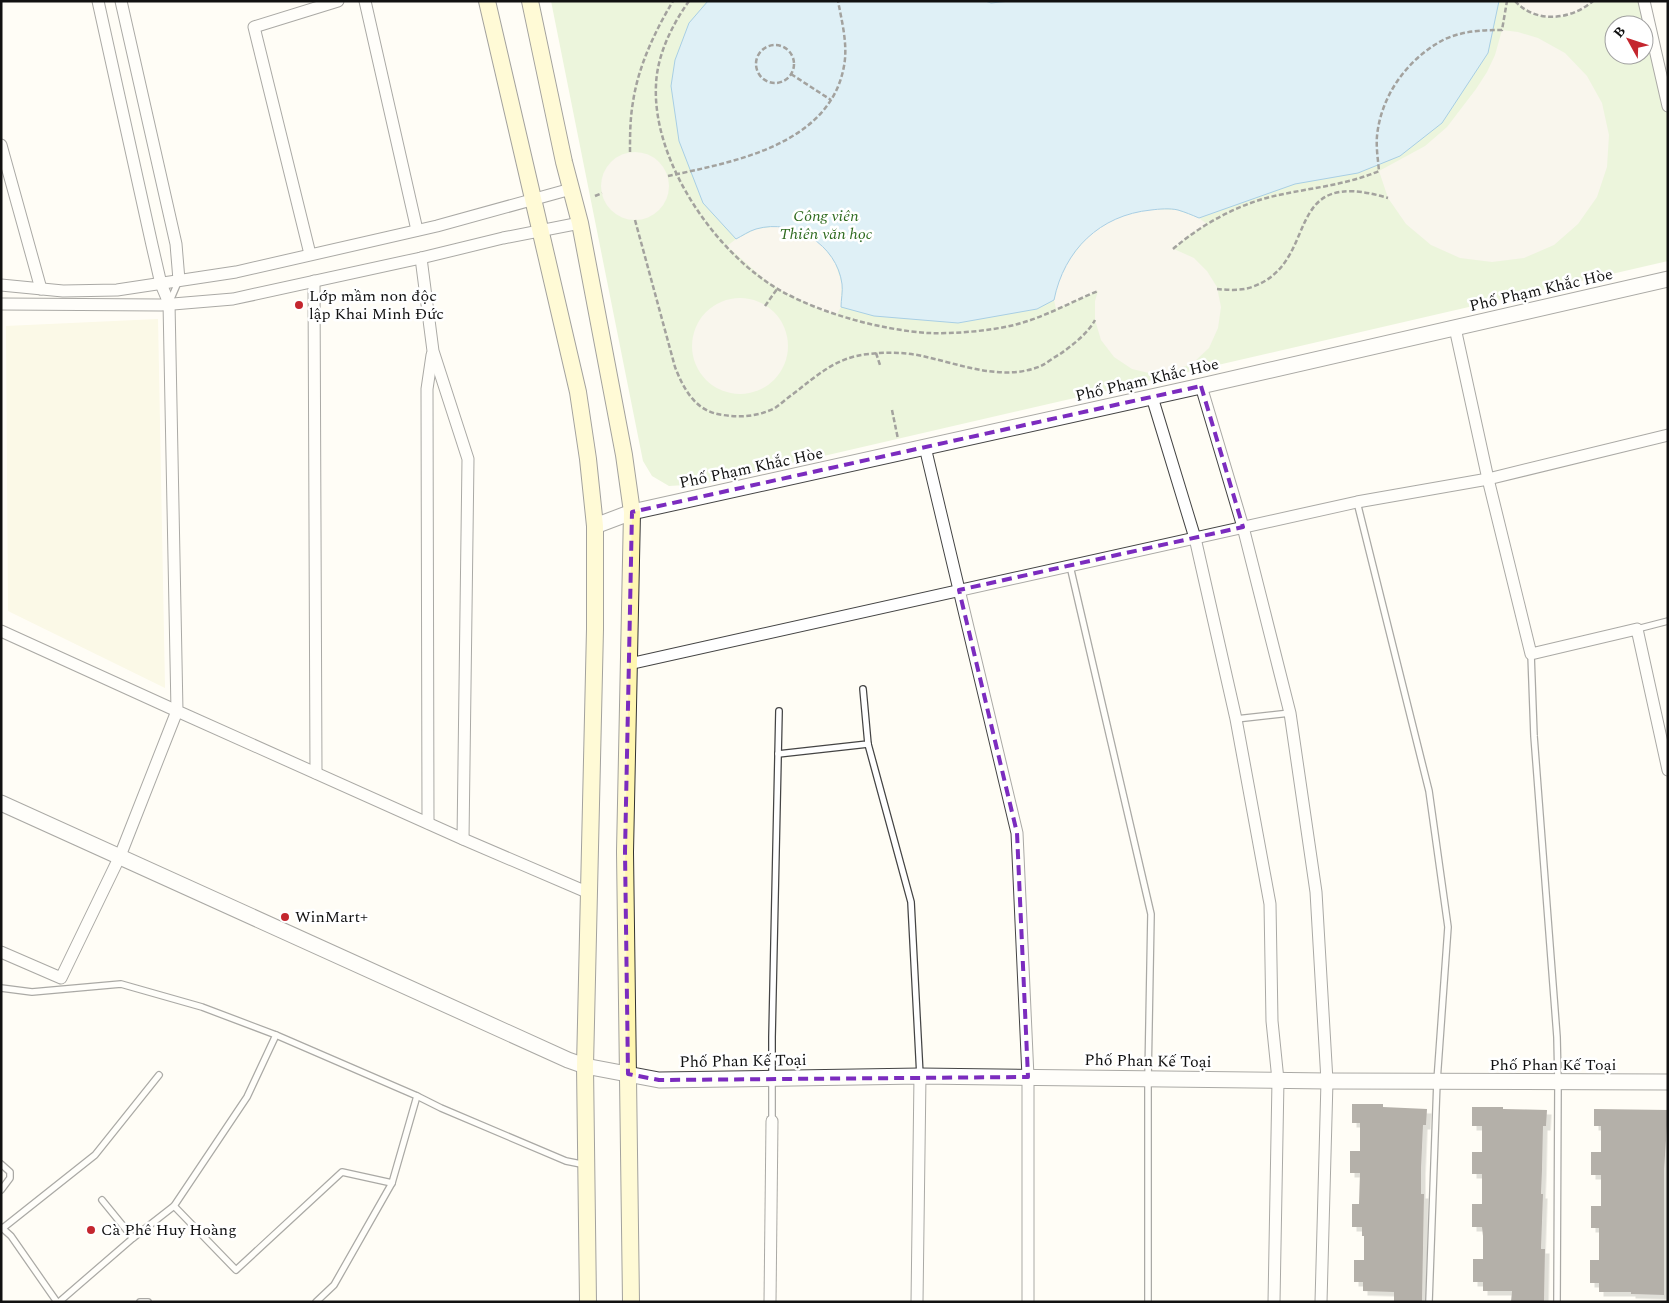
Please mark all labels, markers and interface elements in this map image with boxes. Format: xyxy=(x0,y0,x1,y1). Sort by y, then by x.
north arrow xyxy=(1604,15,1654,65)
text: B xyxy=(1608,21,1631,43)
park label: Công viên Thiên văn học xyxy=(780,204,873,246)
street label: Phố Phạm Khắc Hòe xyxy=(1467,262,1615,318)
place label: Lớp mầm non độc lập Khai Minh Đức xyxy=(309,284,444,326)
marker: Lớp mầm non độc lập Khai Minh Đức xyxy=(293,299,305,311)
street label: Phố Phạm Khắc Hòe xyxy=(1073,352,1221,408)
street label: Phố Phạm Khắc Hòe xyxy=(677,441,825,495)
place label: WinMart+ xyxy=(295,905,368,929)
marker: WinMart+ xyxy=(279,911,291,923)
street label: Phố Phan Kế Toại xyxy=(679,1048,807,1074)
street label: Phố Phan Kế Toại xyxy=(1084,1048,1212,1074)
street label: Phố Phan Kế Toại xyxy=(1489,1053,1617,1077)
place label: Cà Phê Huy Hoàng xyxy=(101,1218,237,1242)
marker: Cà Phê Huy Hoàng xyxy=(85,1224,97,1236)

